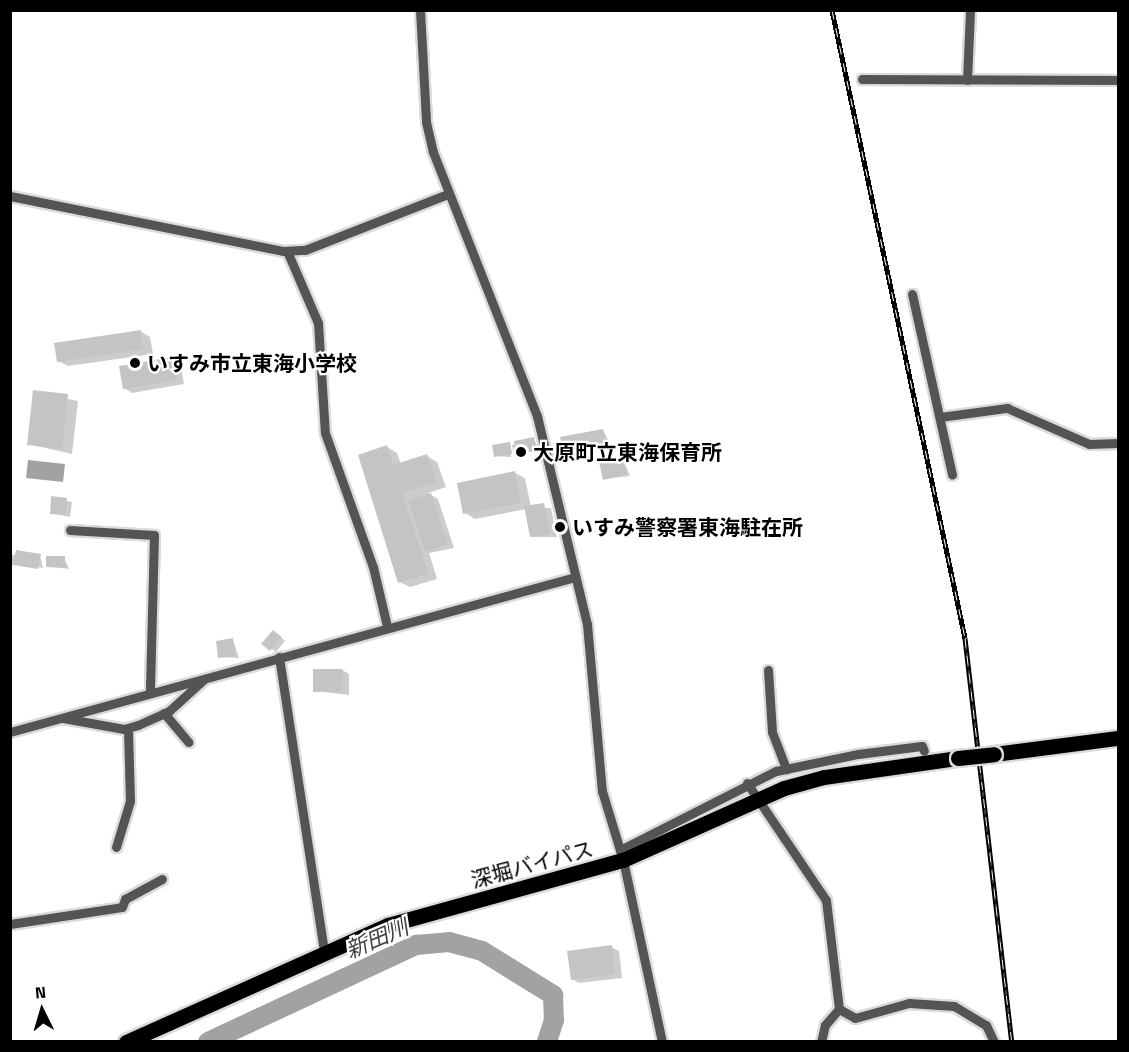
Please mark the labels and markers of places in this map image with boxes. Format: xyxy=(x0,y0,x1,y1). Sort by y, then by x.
place label: いすみ市立東海小学校 xyxy=(147,350,357,376)
marker: いすみ市立東海小学校 xyxy=(128,356,142,370)
place label: 大原町立東海保育所 xyxy=(533,439,722,465)
marker: 大原町立東海保育所 xyxy=(514,445,528,459)
place label: いすみ警察署東海駐在所 xyxy=(572,514,803,540)
marker: いすみ警察署東海駐在所 xyxy=(553,520,567,534)

